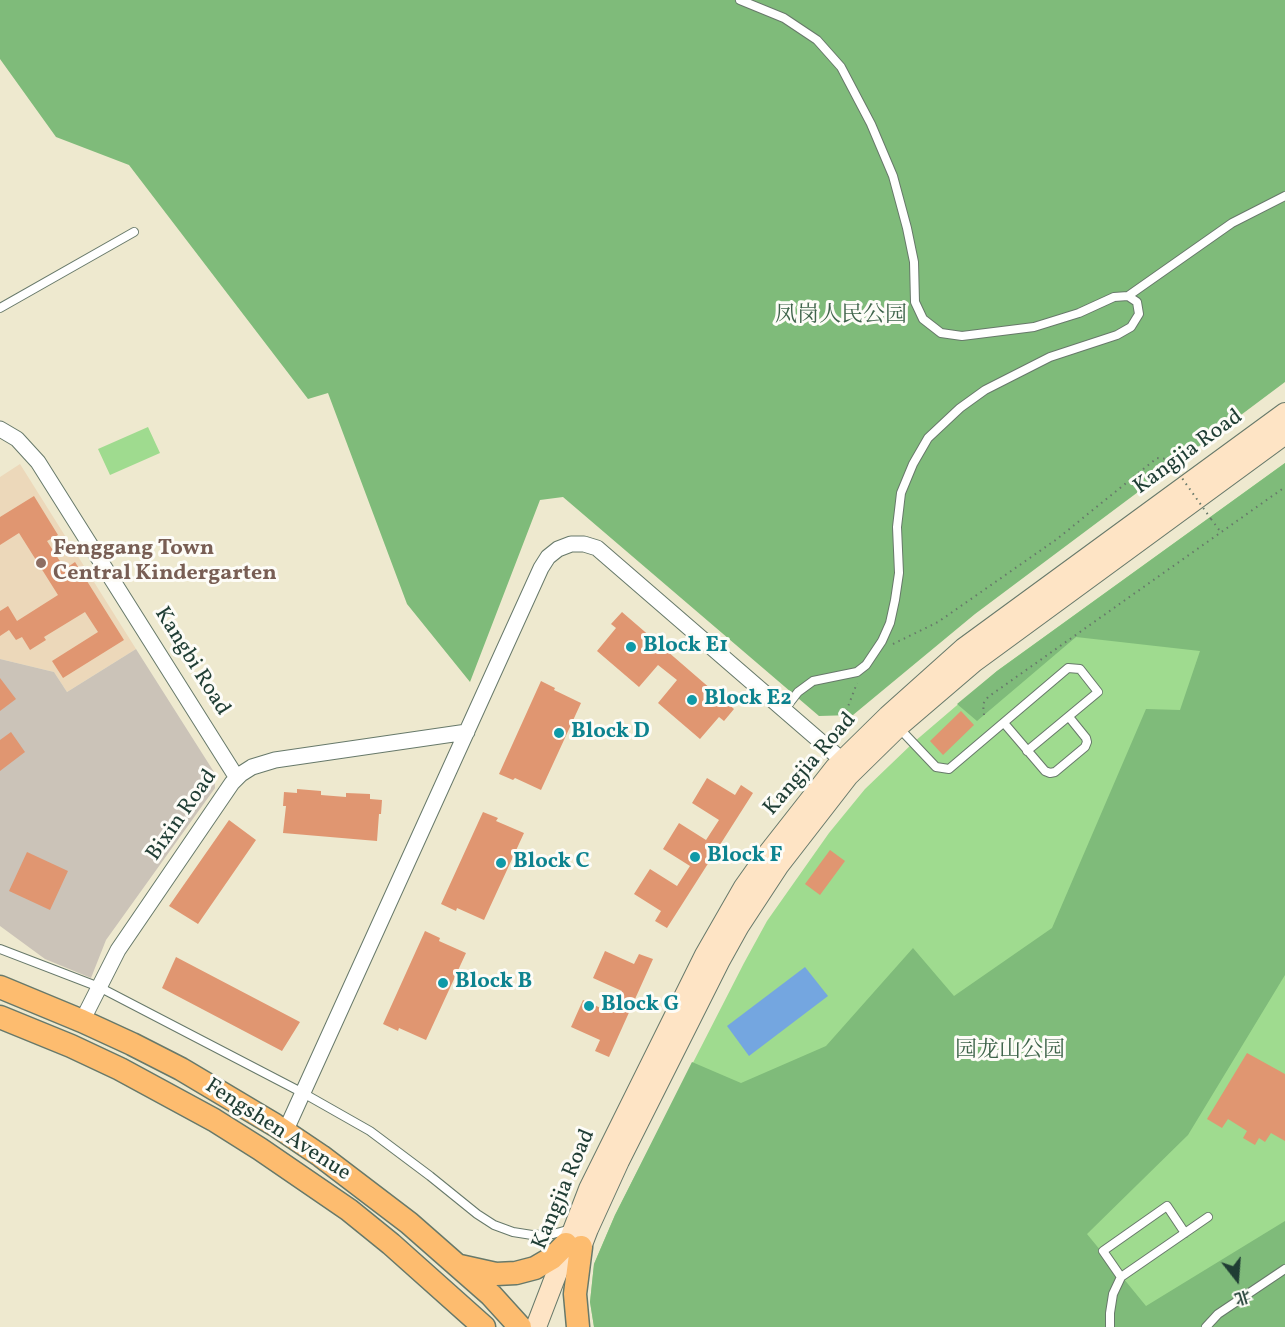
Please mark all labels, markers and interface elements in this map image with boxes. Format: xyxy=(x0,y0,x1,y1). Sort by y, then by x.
park label: 凤岗人民公园 xyxy=(775,304,907,330)
street label: Kangjia Road xyxy=(1129,405,1249,501)
place label: Fenggang Town Central Kindergarten xyxy=(53,537,277,588)
marker: Fenggang Town Central Kindergarten xyxy=(34,556,48,570)
street label: Kangbi Road xyxy=(147,603,235,721)
place label: Block E1 xyxy=(643,634,728,660)
marker: Block E1 xyxy=(624,640,638,654)
place label: Block E2 xyxy=(704,687,792,713)
marker: Block E2 xyxy=(685,693,699,707)
street label: Kangjia Road xyxy=(759,708,863,822)
place label: Block D xyxy=(571,720,650,746)
marker: Block D xyxy=(552,726,566,740)
street label: Bixin Road xyxy=(142,765,224,867)
place label: Block F xyxy=(707,844,783,870)
place label: Block C xyxy=(513,850,590,876)
marker: Block F xyxy=(688,850,702,864)
marker: Block C xyxy=(494,856,508,870)
place label: Block B xyxy=(455,970,532,996)
marker: Block B xyxy=(436,976,450,990)
place label: Block G xyxy=(601,993,679,1019)
marker: Block G xyxy=(582,999,596,1013)
park label: 园龙山公园 xyxy=(955,1039,1065,1065)
street label: Fengshen Avenue xyxy=(199,1074,355,1188)
street label: Kangjia Road xyxy=(528,1126,602,1254)
north arrow xyxy=(1207,1249,1267,1309)
text: 北 xyxy=(1231,1283,1253,1309)

